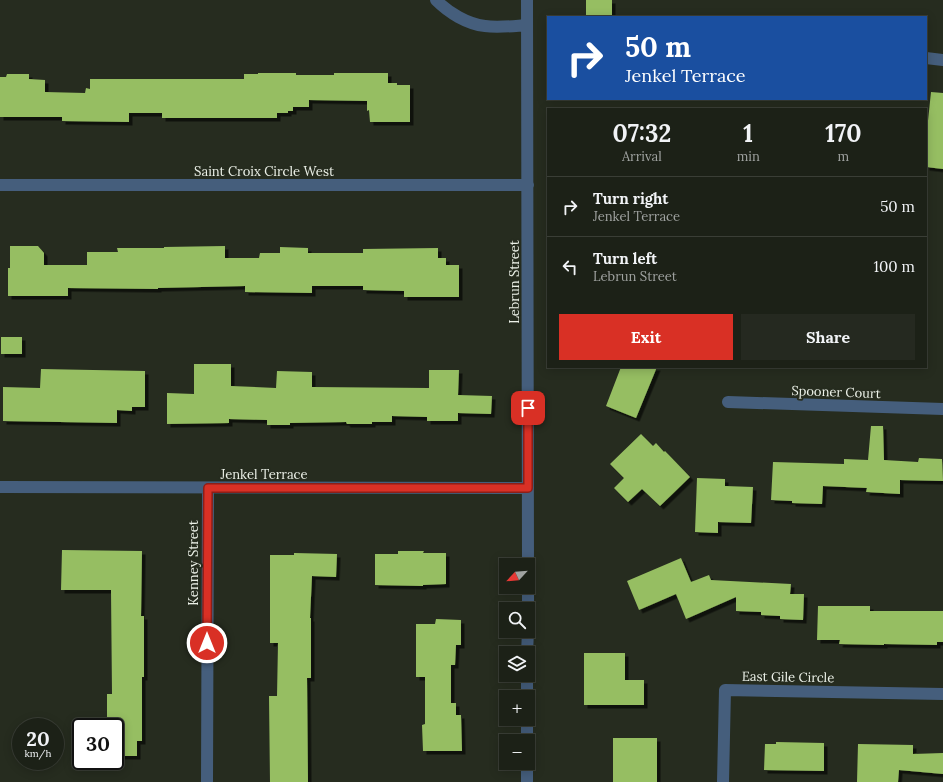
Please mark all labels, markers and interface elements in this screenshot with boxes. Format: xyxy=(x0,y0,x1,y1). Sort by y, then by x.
text: 50 m xyxy=(625,29,691,65)
icon: right xyxy=(559,32,611,84)
text: Jenkel Terrace xyxy=(625,64,745,87)
text: 07:32 xyxy=(612,118,671,149)
text: 1 xyxy=(743,118,753,149)
text: 170 xyxy=(825,118,862,149)
text: Arrival xyxy=(622,148,662,165)
text: min xyxy=(737,148,760,165)
text: m xyxy=(838,148,849,165)
street label: Saint Croix Circle West xyxy=(194,163,334,180)
text: Turn right xyxy=(593,189,669,208)
icon: right xyxy=(559,196,581,218)
text: 50 m xyxy=(880,197,915,216)
text: Jenkel Terrace xyxy=(593,208,680,225)
street label: Lebrun Street xyxy=(506,240,523,324)
text: Turn left xyxy=(593,249,657,268)
icon: left xyxy=(559,256,581,278)
text: 100 m xyxy=(874,257,915,276)
text: Lebrun Street xyxy=(593,268,677,285)
button: Exit xyxy=(559,314,733,360)
button: Share xyxy=(741,314,915,360)
street label: Spooner Court xyxy=(791,382,881,402)
pin xyxy=(511,391,545,425)
icon: arrive xyxy=(517,397,539,419)
street label: Jenkel Terrace xyxy=(220,466,307,483)
street label: Kenney Street xyxy=(185,520,202,606)
north arrow xyxy=(499,558,535,594)
map controls xyxy=(499,558,535,770)
button: search xyxy=(499,602,535,638)
position arrow xyxy=(186,622,228,664)
button: layers xyxy=(499,646,535,682)
street label: East Gile Circle xyxy=(742,668,834,686)
button: + xyxy=(499,690,535,726)
speed limit sign: 30 xyxy=(72,718,124,770)
text: 20 xyxy=(26,726,50,751)
button: − xyxy=(499,734,535,770)
text: km/h xyxy=(24,747,52,760)

